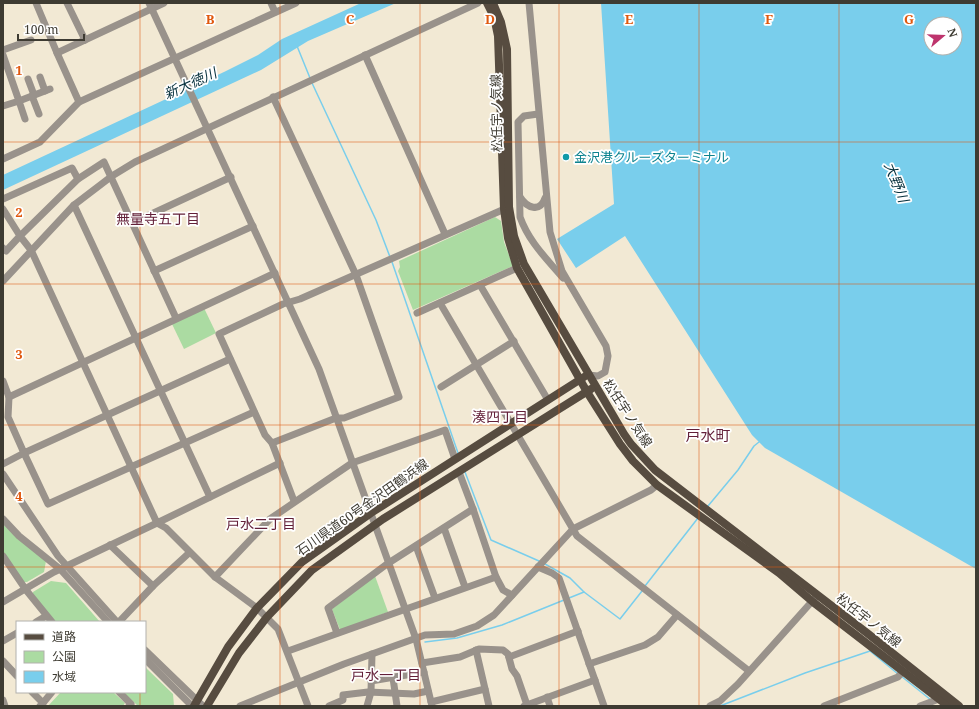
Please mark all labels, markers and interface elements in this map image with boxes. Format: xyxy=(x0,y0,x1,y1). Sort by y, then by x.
text: B xyxy=(206,10,215,28)
text: C xyxy=(346,10,355,28)
text: D xyxy=(485,10,495,28)
text: E xyxy=(625,10,634,28)
text: F xyxy=(765,10,773,28)
text: G xyxy=(904,10,914,28)
scale bar xyxy=(18,16,84,42)
north arrow xyxy=(923,16,963,56)
text: 100 m xyxy=(24,21,59,38)
text: N xyxy=(944,26,962,39)
text: 1 xyxy=(15,61,23,79)
water label: 新大徳川 xyxy=(161,62,221,103)
street label: 松任宇ノ気線 xyxy=(486,74,506,152)
place label: 金沢港クルーズターミナル xyxy=(574,148,729,166)
marker: 金沢港クルーズターミナル xyxy=(561,152,571,162)
water label: 大野川 xyxy=(880,159,914,207)
text: 2 xyxy=(15,203,23,221)
district label: 無量寺五丁目 xyxy=(116,209,200,228)
text: 3 xyxy=(15,345,23,363)
street label: 松任宇ノ気線 xyxy=(599,375,657,451)
district label: 湊四丁目 xyxy=(472,407,528,426)
district label: 戸水町 xyxy=(685,425,731,445)
street label: 石川県道60号金沢田鶴浜線 xyxy=(292,454,432,560)
text: 4 xyxy=(15,487,23,505)
district label: 戸水二丁目 xyxy=(226,514,296,533)
street label: 松任宇ノ気線 xyxy=(833,589,905,651)
legend xyxy=(16,621,146,693)
text: 道路 xyxy=(52,628,76,645)
text: 公園 xyxy=(52,648,76,665)
district label: 戸水一丁目 xyxy=(351,665,421,684)
text: 水域 xyxy=(52,668,76,685)

